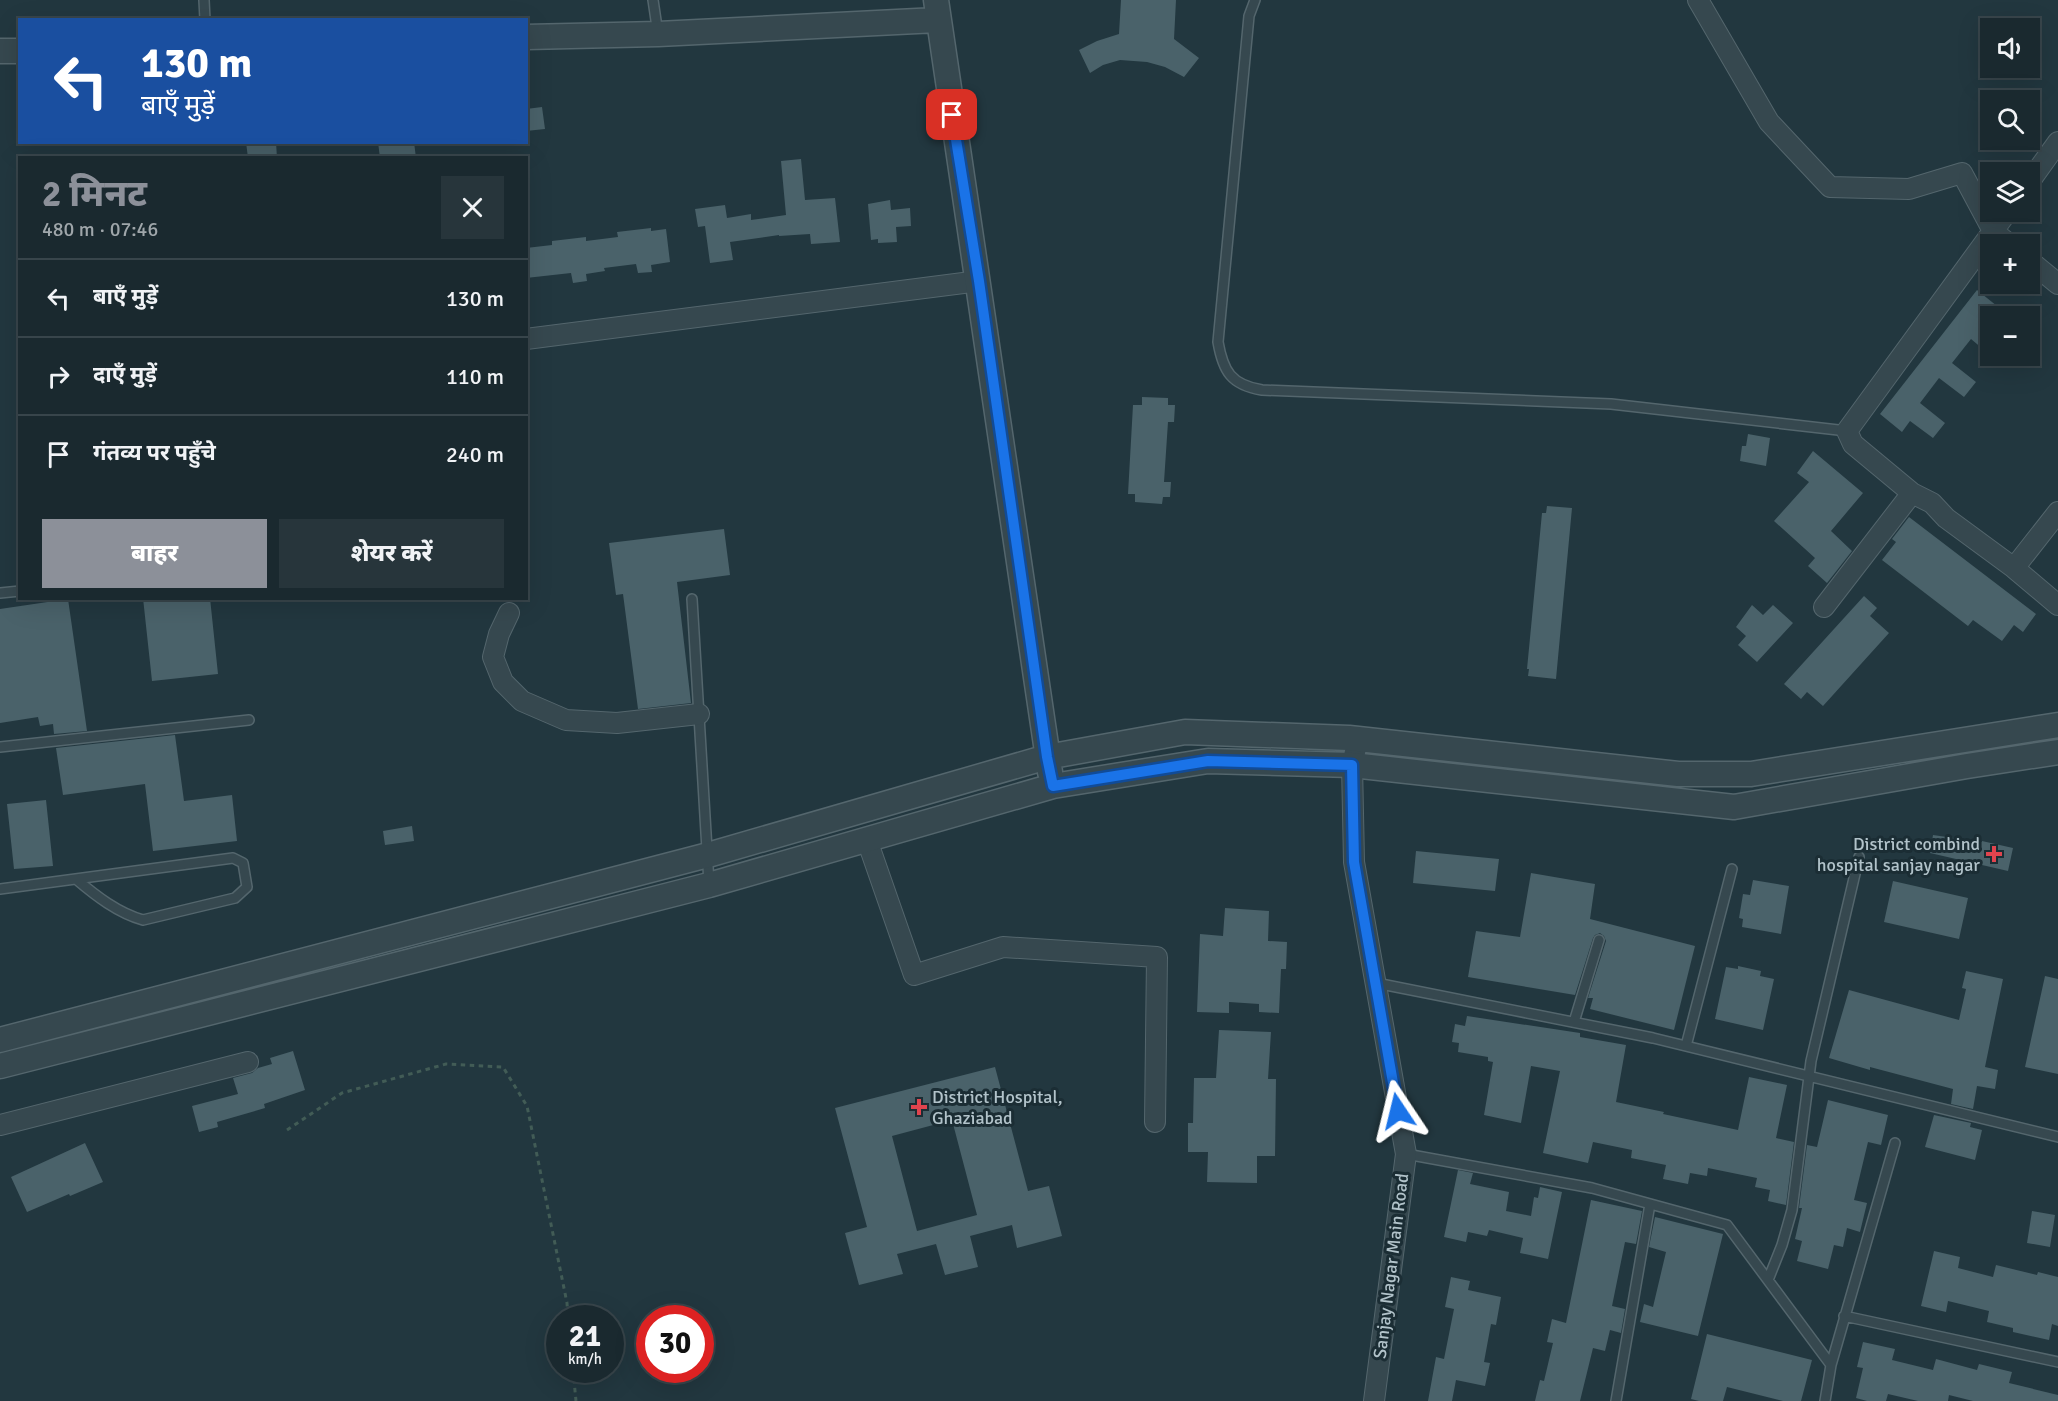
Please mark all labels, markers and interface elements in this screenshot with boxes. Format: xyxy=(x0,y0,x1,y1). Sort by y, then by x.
map controls xyxy=(1980,18,2040,366)
button: sound xyxy=(1980,18,2040,78)
text: 130 m xyxy=(141,38,252,89)
icon: left xyxy=(42,42,120,120)
text: बाएँ मुड़ें xyxy=(141,89,215,122)
pin xyxy=(926,89,977,140)
button: search xyxy=(1980,90,2040,150)
icon: arrive xyxy=(935,98,968,131)
button: layers xyxy=(1980,162,2040,222)
text: 2 मिनट xyxy=(42,172,147,217)
button: close xyxy=(441,176,504,239)
text: 480 m · 07:46 xyxy=(42,217,158,242)
button: + xyxy=(1980,234,2040,294)
icon: left xyxy=(42,282,75,315)
text: बाएँ मुड़ें xyxy=(93,283,158,310)
text: 130 m xyxy=(446,285,504,312)
button: − xyxy=(1980,306,2040,366)
icon: right xyxy=(42,360,75,393)
text: दाएँ मुड़ें xyxy=(93,361,157,388)
text: 110 m xyxy=(446,363,504,390)
icon: arrive xyxy=(42,438,75,471)
text: गंतव्य पर पहुँचे xyxy=(93,439,216,466)
text: 240 m xyxy=(446,441,504,468)
button: बाहर xyxy=(42,519,267,588)
button: शेयर करें xyxy=(279,519,504,588)
place label: District combind hospital sanjay nagar xyxy=(1817,833,1980,876)
marker: District combind hospital sanjay nagar xyxy=(1985,845,2003,863)
position arrow xyxy=(1366,1079,1430,1143)
place label: District Hospital, Ghaziabad xyxy=(932,1086,1063,1129)
marker: District Hospital, Ghaziabad xyxy=(910,1098,928,1116)
street label: Sanjay Nagar Main Road xyxy=(1369,1172,1413,1360)
speed limit sign: 30 xyxy=(636,1305,714,1383)
text: 21 xyxy=(569,1318,601,1355)
text: km/h xyxy=(568,1350,602,1368)

